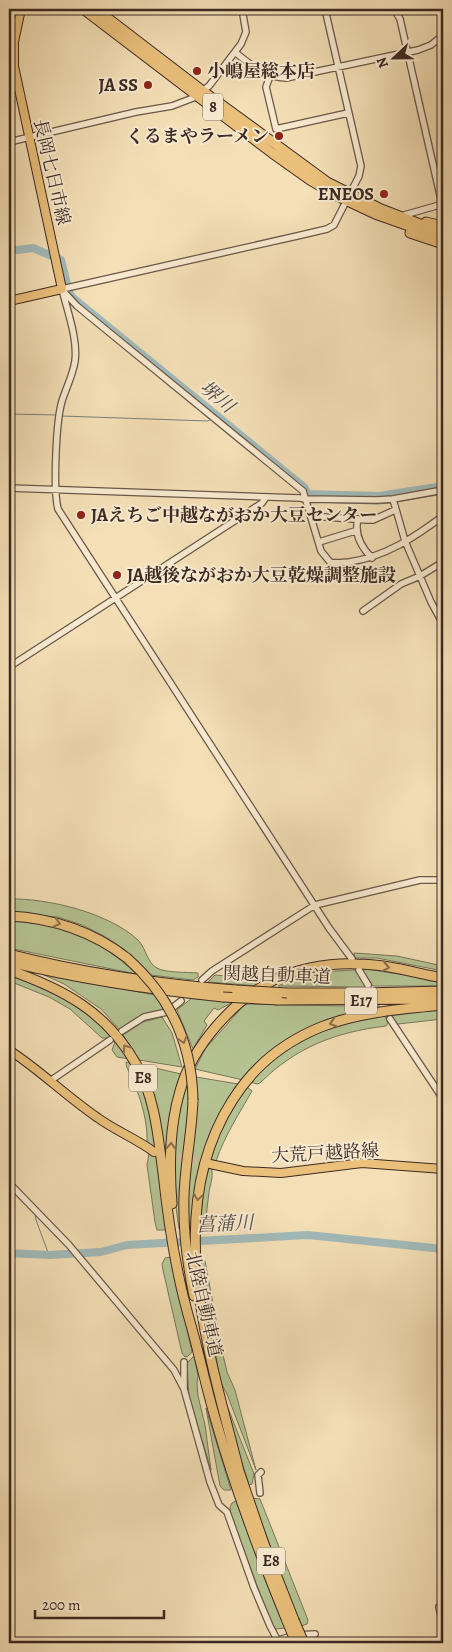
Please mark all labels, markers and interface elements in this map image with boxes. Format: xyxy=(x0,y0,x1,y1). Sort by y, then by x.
north arrow xyxy=(370,32,420,82)
text: N xyxy=(372,54,393,71)
place label: 小嶋屋総本店 xyxy=(207,59,315,83)
marker: 小嶋屋総本店 xyxy=(191,65,203,77)
place label: JA SS xyxy=(98,73,138,97)
marker: JA SS xyxy=(142,79,154,91)
road number: 8 xyxy=(203,94,223,120)
street label: 長岡七日市線 xyxy=(28,117,76,227)
place label: くるまやラーメン xyxy=(126,124,269,148)
marker: くるまやラーメン xyxy=(273,130,285,142)
place label: ENEOS xyxy=(318,182,374,206)
marker: ENEOS xyxy=(378,188,390,200)
water label: 堺川 xyxy=(194,375,241,420)
place label: JAえちご中越ながおか大豆センター xyxy=(91,503,377,527)
marker: JAえちご中越ながおか大豆センター xyxy=(75,509,87,521)
place label: JA越後ながおか大豆乾燥調整施設 xyxy=(127,563,396,587)
marker: JA越後ながおか大豆乾燥調整施設 xyxy=(111,569,123,581)
one-way arrow xyxy=(52,917,61,928)
street label: 関越自動車道 xyxy=(223,961,331,989)
one-way arrow xyxy=(382,962,391,972)
road number: E17 xyxy=(345,988,377,1014)
one-way arrow xyxy=(329,1018,337,1028)
one-way arrow xyxy=(178,1035,188,1043)
one-way arrow xyxy=(123,1045,133,1054)
road number: E8 xyxy=(129,1064,157,1092)
street label: 大荒戸越路線 xyxy=(270,1138,380,1168)
one-way arrow xyxy=(165,1142,176,1150)
one-way arrow xyxy=(193,1193,204,1201)
water label: 菖蒲川 xyxy=(196,1209,256,1238)
street label: 北陸自動車道 xyxy=(180,1249,228,1359)
road number: E8 xyxy=(257,1548,285,1574)
scale bar xyxy=(35,1587,164,1619)
text: 200 m xyxy=(42,1595,81,1615)

